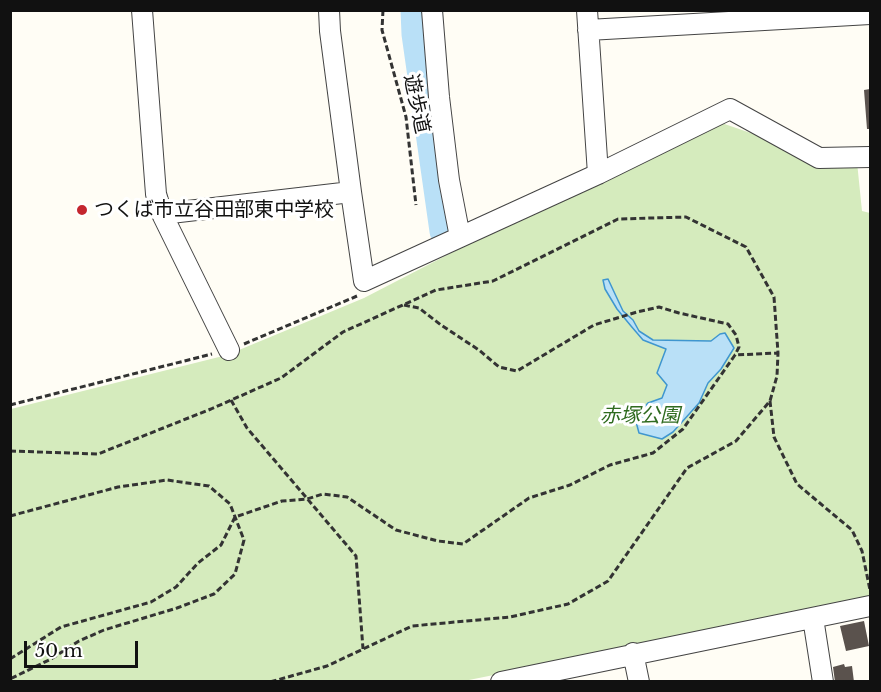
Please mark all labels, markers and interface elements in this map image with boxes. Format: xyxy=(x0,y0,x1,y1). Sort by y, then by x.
street label: 遊歩道 xyxy=(398,72,434,136)
place label: つくば市立谷田部東中学校 xyxy=(94,198,334,222)
marker: つくば市立谷田部東中学校 xyxy=(75,203,89,217)
park label: 赤塚公園 xyxy=(600,404,680,428)
scale bar xyxy=(27,629,141,667)
text: 50 m xyxy=(35,640,83,662)

